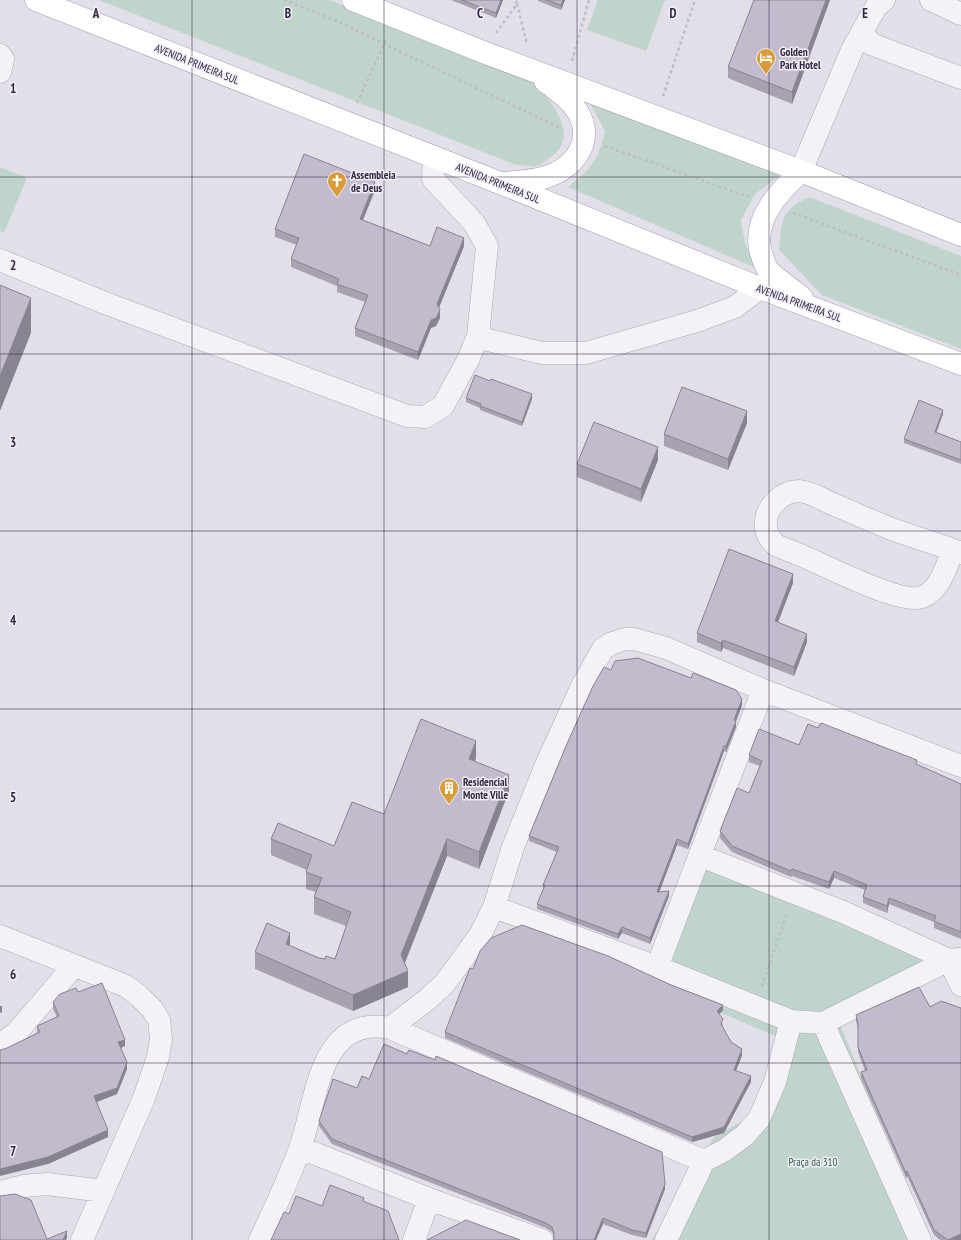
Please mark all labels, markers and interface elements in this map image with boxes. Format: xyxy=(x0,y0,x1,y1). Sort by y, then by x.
text: A xyxy=(92,5,100,22)
text: B xyxy=(285,5,291,22)
text: C xyxy=(477,5,483,22)
text: D xyxy=(670,5,677,22)
text: E xyxy=(862,5,868,22)
street label: AVENIDA PRIMEIRA SUL xyxy=(153,41,242,88)
place label: Golden Park Hotel xyxy=(780,45,821,72)
hotel icon: Golden Park Hotel xyxy=(755,47,777,75)
text: 1 xyxy=(10,80,16,97)
street label: AVENIDA PRIMEIRA SUL xyxy=(454,160,543,207)
place label: Assembleia de Deus xyxy=(350,168,396,195)
church icon: Assembleia de Deus xyxy=(326,170,348,198)
text: 2 xyxy=(10,257,16,274)
street label: AVENIDA PRIMEIRA SUL xyxy=(754,281,844,325)
text: 3 xyxy=(10,434,16,451)
text: 4 xyxy=(10,612,17,629)
place label: Residencial Monte Ville xyxy=(463,775,508,802)
building icon: Residencial Monte Ville xyxy=(438,777,460,805)
text: 5 xyxy=(10,789,16,806)
text: 6 xyxy=(10,966,16,983)
text: 7 xyxy=(10,1143,16,1160)
park label: Praça da 310 xyxy=(788,1155,838,1169)

